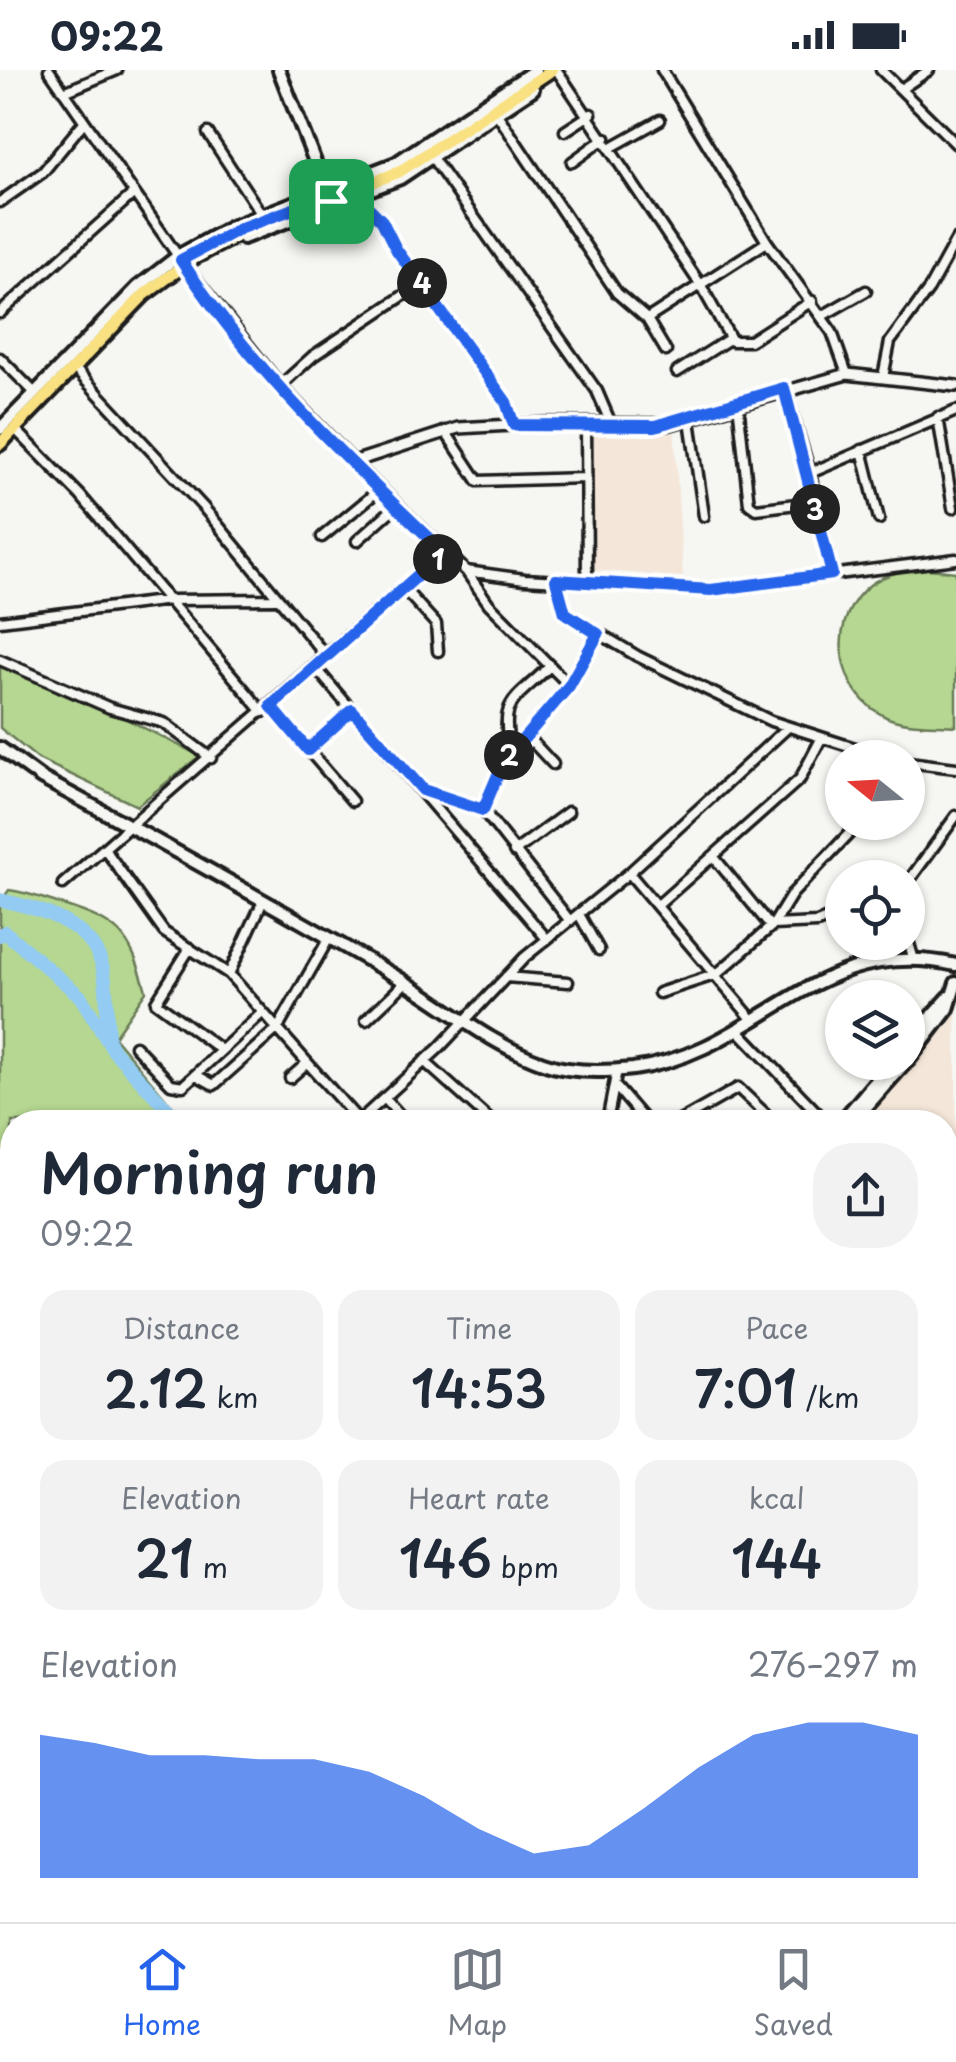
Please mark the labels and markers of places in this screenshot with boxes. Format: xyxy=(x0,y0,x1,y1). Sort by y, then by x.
pin xyxy=(289,159,374,244)
pin: 4 xyxy=(397,258,447,308)
pin: 3 xyxy=(790,484,840,534)
pin: 1 xyxy=(413,534,463,584)
pin: 2 xyxy=(484,730,534,780)

